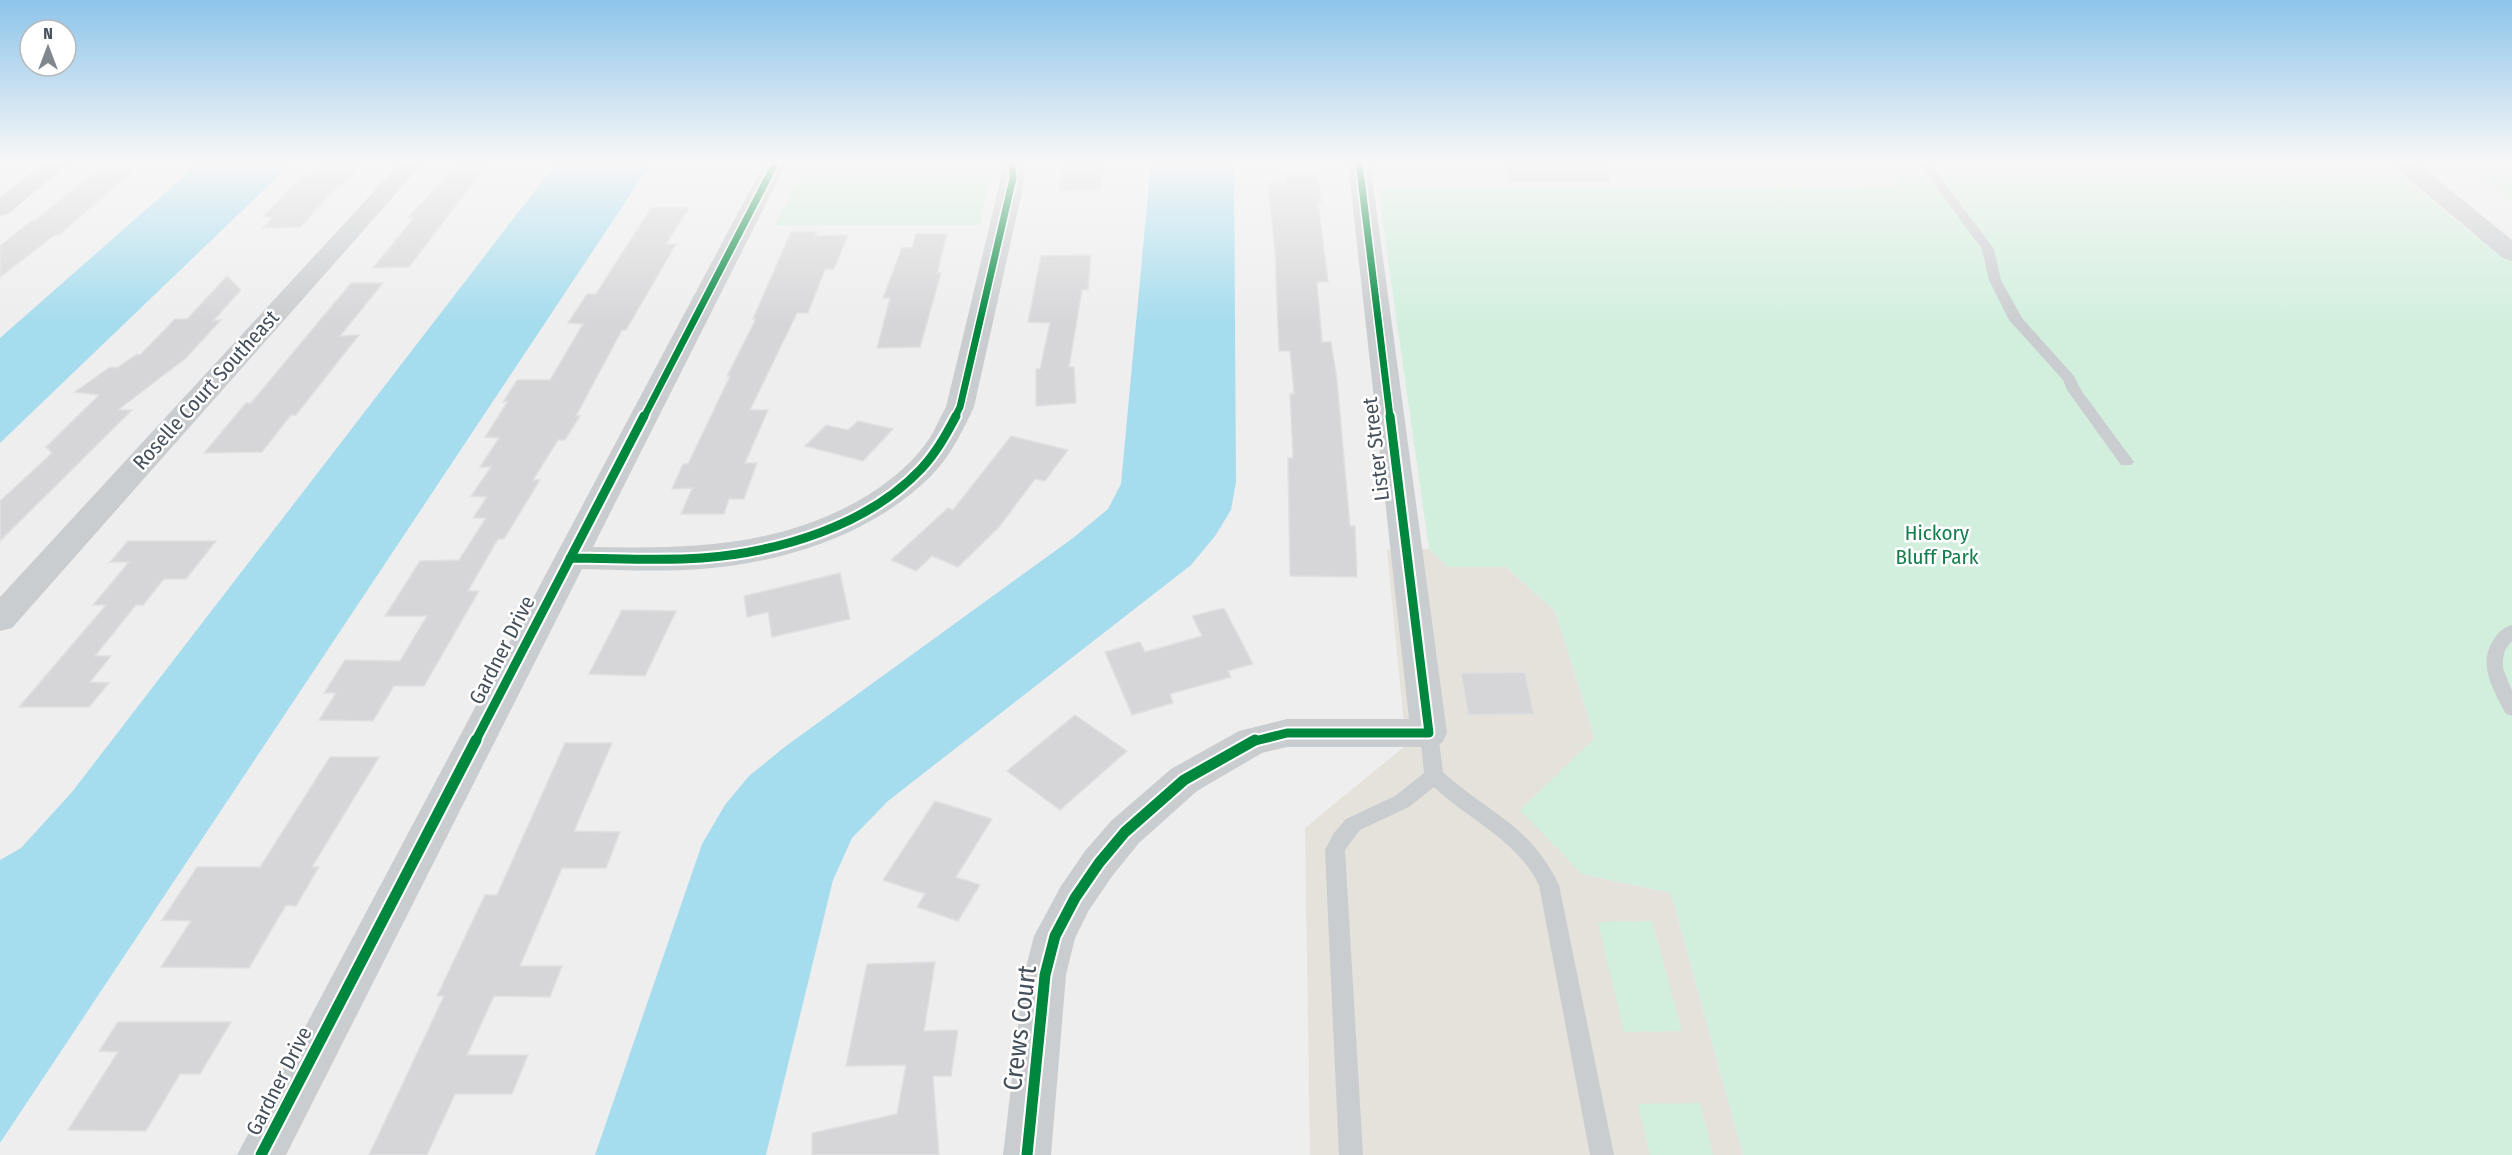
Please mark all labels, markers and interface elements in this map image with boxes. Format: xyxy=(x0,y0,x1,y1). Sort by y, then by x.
north arrow xyxy=(18,18,78,78)
text: N xyxy=(43,24,53,43)
street label: Roselle Court Southeast xyxy=(127,305,285,475)
street label: Lister Street xyxy=(1357,395,1395,502)
park label: Hickory Bluff Park xyxy=(1895,520,1979,570)
street label: Gardner Drive xyxy=(464,591,540,709)
street label: Crews Court xyxy=(997,963,1043,1092)
street label: Gardner Drive xyxy=(241,1022,317,1140)

